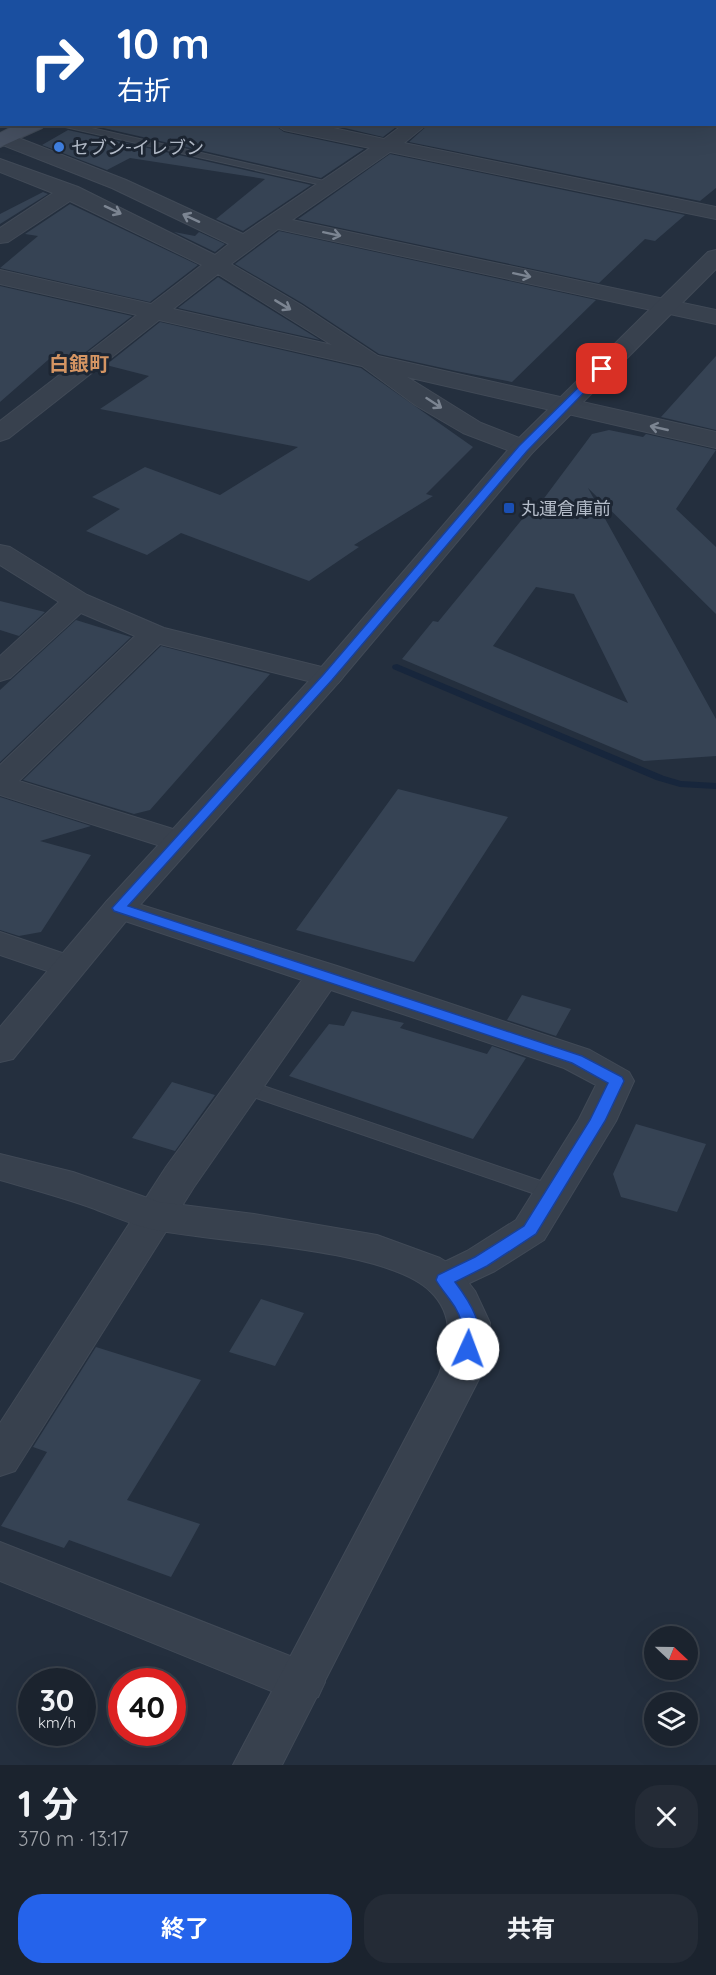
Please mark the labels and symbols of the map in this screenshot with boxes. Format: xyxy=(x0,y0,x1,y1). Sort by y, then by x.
place label: セブン-イレブン xyxy=(71,136,204,159)
marker: セブン-イレブン xyxy=(52,140,66,154)
one-way arrow xyxy=(103,205,121,217)
one-way arrow xyxy=(183,212,201,224)
one-way arrow xyxy=(322,229,341,241)
one-way arrow xyxy=(512,270,532,281)
one-way arrow xyxy=(274,299,291,311)
pin xyxy=(576,343,627,394)
district label: 白銀町 xyxy=(49,351,109,376)
one-way arrow xyxy=(425,397,442,410)
one-way arrow xyxy=(650,421,669,433)
place label: 丸運倉庫前 xyxy=(521,497,611,520)
marker: 丸運倉庫前 xyxy=(502,501,516,515)
position arrow xyxy=(436,1317,500,1381)
north arrow xyxy=(644,1626,698,1680)
speed limit sign: 40 xyxy=(108,1668,186,1746)

